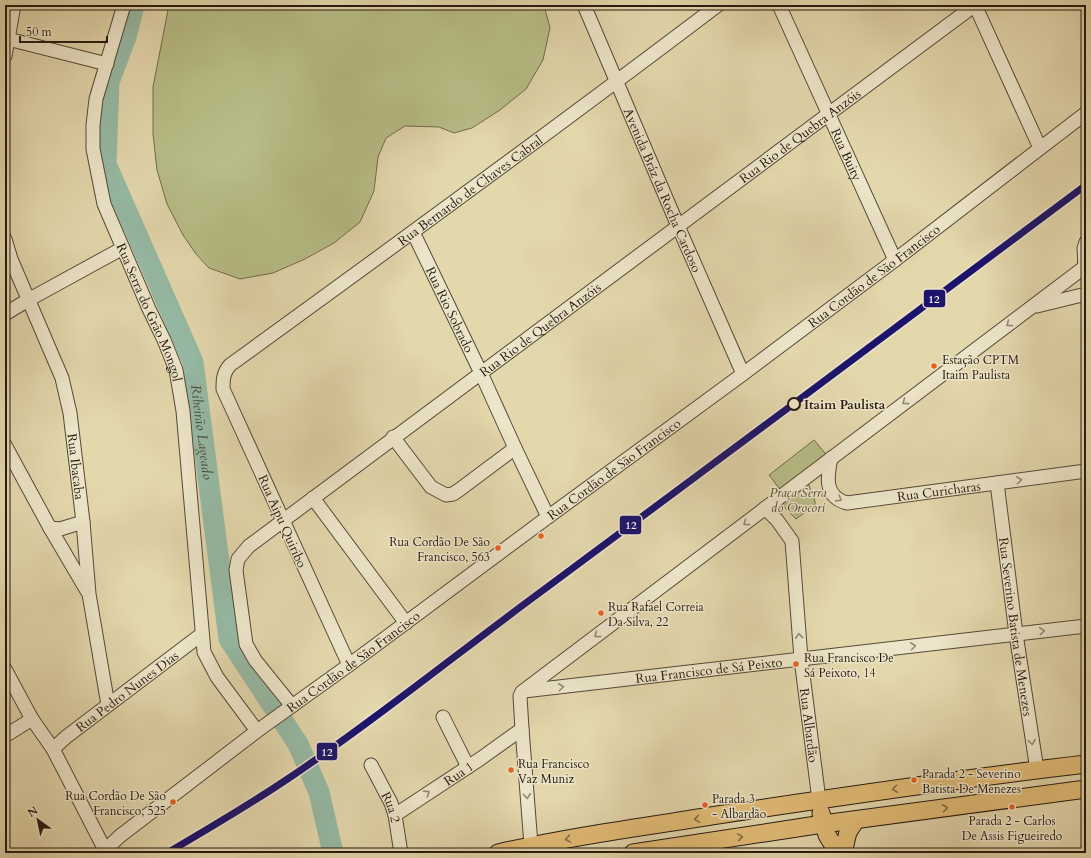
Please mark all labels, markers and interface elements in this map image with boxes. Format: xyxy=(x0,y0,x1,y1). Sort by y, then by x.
scale bar xyxy=(20,18,107,44)
text: 50 m xyxy=(26,24,53,40)
street label: Rua Rio de Quebra Anzóis xyxy=(736,85,865,188)
street label: Avenida Bráz da Rocha Cardoso xyxy=(619,105,705,275)
street label: Rua Buity xyxy=(826,126,866,184)
street label: Rua Bernardo de Chaves Cabral xyxy=(394,131,547,250)
street label: Rua Cordão de São Francisco xyxy=(805,221,944,332)
street label: Rua Serra do Grão Mongol xyxy=(112,240,186,384)
street label: Rua Rio Sobrado xyxy=(421,264,478,356)
street label: Rua Rio de Quebra Anzóis xyxy=(476,279,605,381)
line badge: 12 xyxy=(923,289,946,308)
text: 12 xyxy=(928,292,940,307)
one-way arrow xyxy=(1006,319,1013,326)
place label: Estação CPTM Itaim Paulista xyxy=(942,352,1020,383)
marker: Estação CPTM Itaim Paulista xyxy=(929,361,939,371)
water label: Ribeirão Lageado xyxy=(186,383,217,481)
place label: Itaim Paulista xyxy=(804,396,886,414)
marker: Itaim Paulista xyxy=(787,397,801,411)
one-way arrow xyxy=(903,398,910,405)
street label: Rua Cordão de São Francisco xyxy=(544,415,685,525)
street label: Rua Ibacaba xyxy=(62,432,88,501)
street label: Rua Aipu Quiribo xyxy=(254,472,311,571)
one-way arrow xyxy=(1016,476,1022,485)
street label: Rua Curicharas xyxy=(896,477,982,506)
park label: Praça Serra do Orocori xyxy=(769,484,827,517)
one-way arrow xyxy=(835,494,842,502)
line badge: 12 xyxy=(619,515,642,535)
text: 12 xyxy=(625,518,637,533)
one-way arrow xyxy=(743,518,750,525)
unlabelled marker xyxy=(536,531,546,541)
place label: Rua Cordão De São Francisco, 563 xyxy=(389,534,491,565)
street label: Rua Severino Batista de Menezes xyxy=(994,536,1037,717)
marker: Rua Cordão De São Francisco, 563 xyxy=(493,543,503,553)
place label: Rua Rafael Correia Da Silva, 22 xyxy=(608,599,705,630)
street label: Rua Cordão de São Francisco xyxy=(283,607,424,717)
marker: Rua Rafael Correia Da Silva, 22 xyxy=(596,608,606,618)
one-way arrow xyxy=(1039,627,1045,636)
one-way arrow xyxy=(595,630,602,637)
one-way arrow xyxy=(795,633,804,639)
one-way arrow xyxy=(910,642,916,651)
street label: Rua Pedro Nunes Dias xyxy=(72,647,183,737)
place label: Rua Francisco De Sá Peixoto, 14 xyxy=(804,650,894,681)
street label: Rua Francisco de Sá Peixto xyxy=(634,653,783,688)
marker: Rua Francisco De Sá Peixoto, 14 xyxy=(791,659,801,669)
one-way arrow xyxy=(558,683,564,692)
street label: Rua Albardão xyxy=(795,687,822,764)
one-way arrow xyxy=(1027,739,1036,745)
line badge: 12 xyxy=(316,742,338,761)
text: 12 xyxy=(321,745,333,760)
place label: Rua Francisco Vaz Muniz xyxy=(518,756,590,787)
street label: Rua 1 xyxy=(441,758,477,790)
marker: Rua Francisco Vaz Muniz xyxy=(506,765,516,775)
place label: Parada 2 - Severino Batista De Menezes xyxy=(922,766,1021,797)
marker: Parada 2 - Severino Batista De Menezes xyxy=(909,775,919,785)
one-way arrow xyxy=(892,784,898,793)
place label: Rua Cordão De São Francisco, 525 xyxy=(65,788,167,819)
street label: Rua 2 xyxy=(377,789,404,824)
one-way arrow xyxy=(423,791,430,798)
place label: Parada 3 - Albardão xyxy=(712,791,767,822)
one-way arrow xyxy=(523,793,532,799)
marker: Rua Cordão De São Francisco, 525 xyxy=(168,797,178,807)
north arrow xyxy=(18,800,58,840)
marker: Parada 3 - Albardão xyxy=(700,800,710,810)
marker: Parada 2 - Carlos De Assis Figueiredo xyxy=(1007,802,1017,812)
text: N xyxy=(25,803,41,821)
one-way arrow xyxy=(942,804,948,813)
place label: Parada 2 - Carlos De Assis Figueiredo xyxy=(962,813,1063,844)
one-way arrow xyxy=(694,814,700,823)
one-way arrow xyxy=(737,833,744,842)
one-way arrow xyxy=(565,834,572,843)

